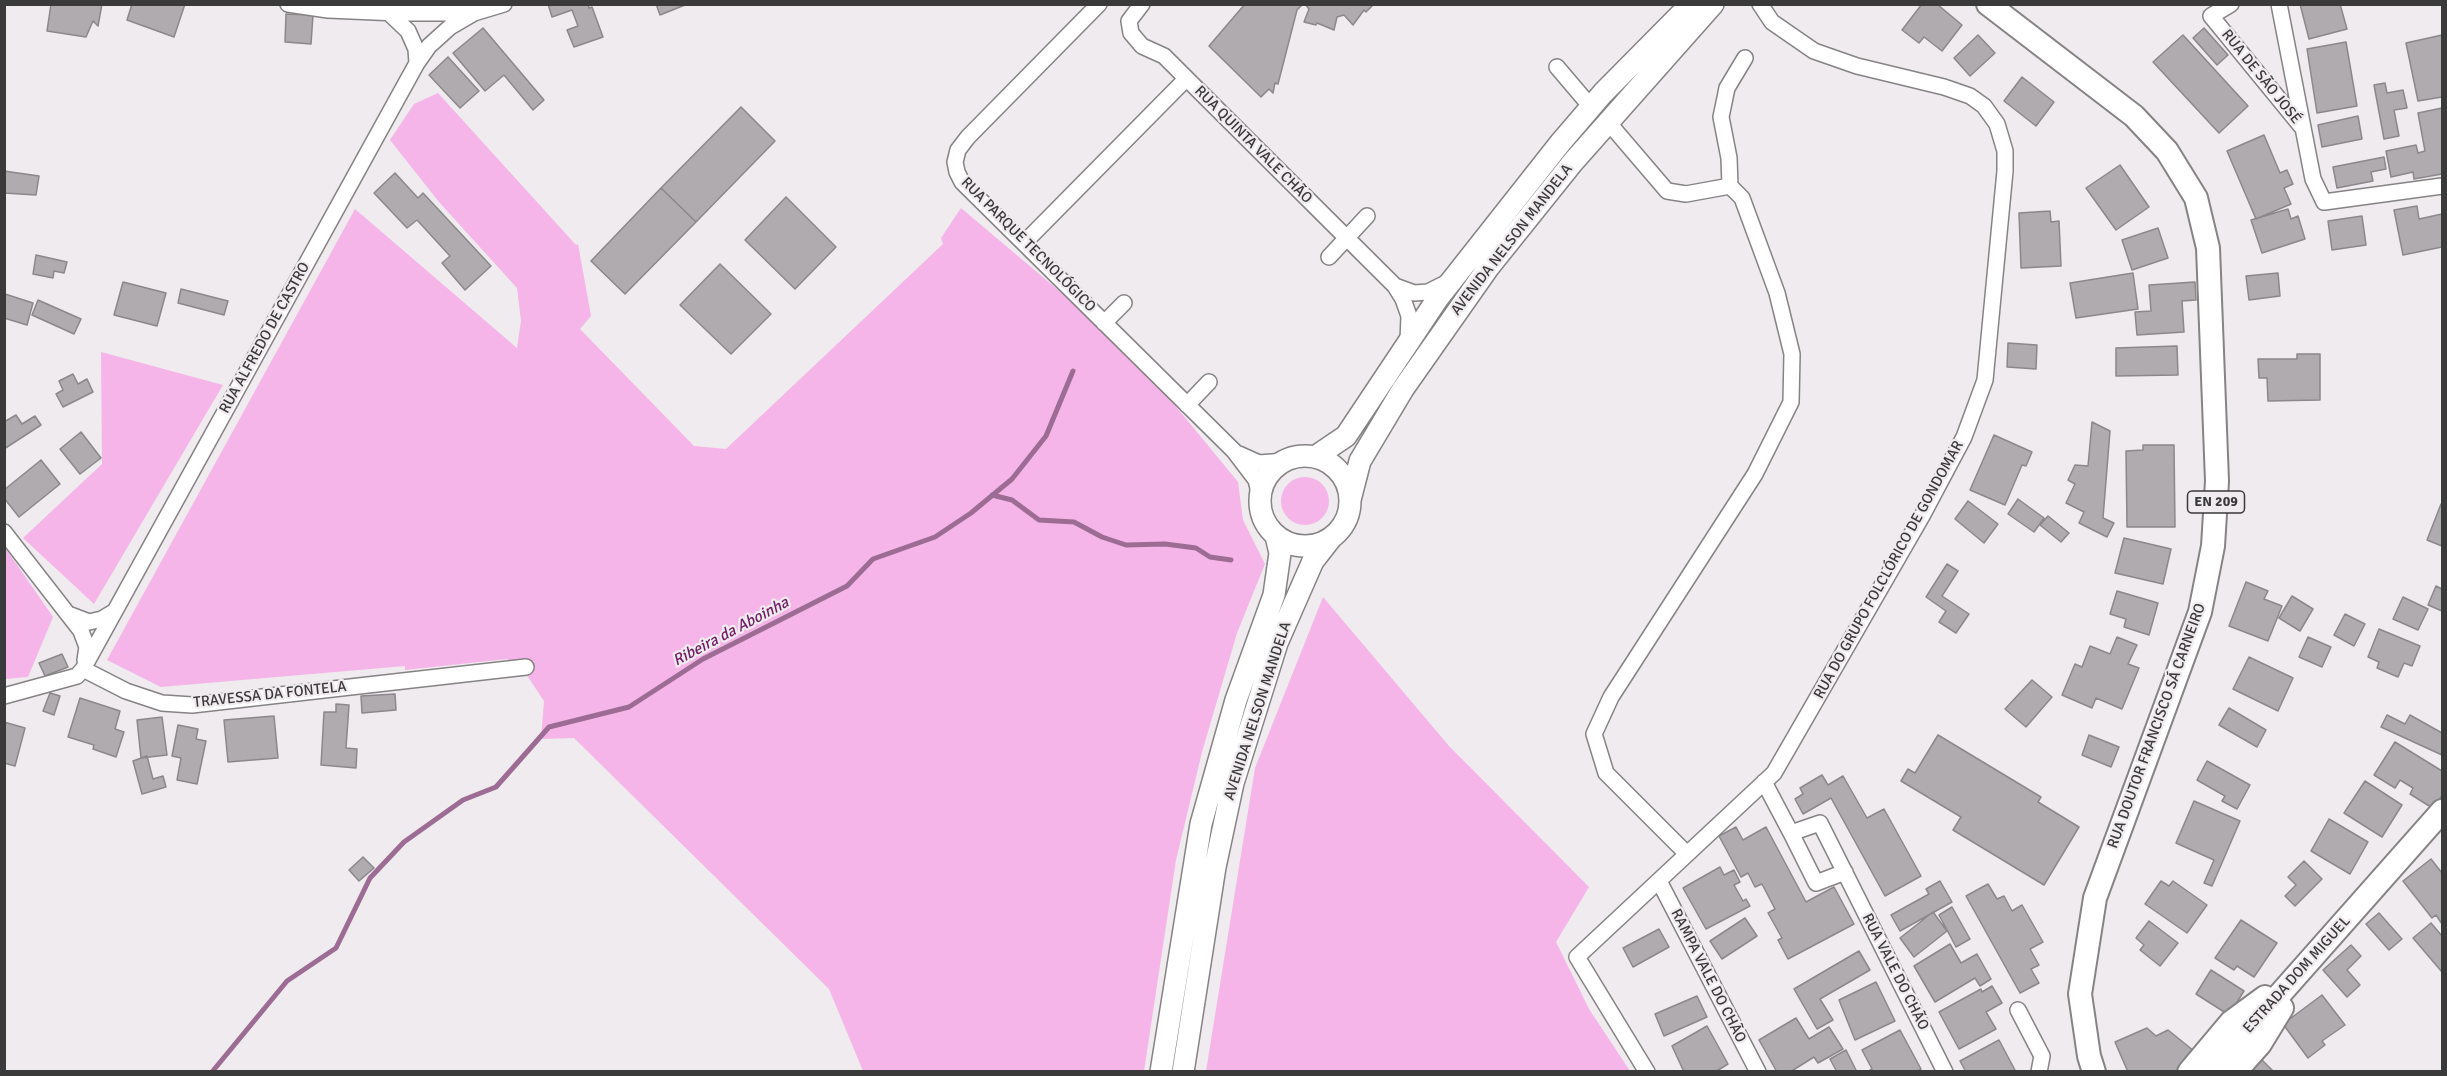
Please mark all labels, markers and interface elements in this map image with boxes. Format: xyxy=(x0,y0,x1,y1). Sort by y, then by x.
street label: RUA DE SÃO JOSÉ xyxy=(2217,26,2305,128)
street label: RUA QUINTA VALE CHÃO xyxy=(1190,82,1316,208)
street label: AVENIDA NELSON MANDELA xyxy=(1447,161,1577,319)
street label: RUA PARQUE TECNOLÓGICO xyxy=(957,174,1099,316)
street label: RUA ALFREDO DE CASTRO xyxy=(216,259,314,417)
street label: RUA DO GRUPO FOLCLÓRICO DE GONDOMAR xyxy=(1810,438,1968,702)
road number: EN 209 xyxy=(2188,491,2244,513)
water label: Ribeira da Aboinha xyxy=(670,593,792,671)
street label: RUA DOUTOR FRANCISCO SÁ CARNEIRO xyxy=(2104,601,2210,851)
street label: AVENIDA NELSON MANDELA xyxy=(1221,619,1295,803)
street label: TRAVESSA DA FONTELA xyxy=(193,678,347,712)
street label: RAMPA VALE DO CHÃO xyxy=(1666,906,1750,1046)
street label: RUA VALE DO CHÃO xyxy=(1858,911,1932,1033)
street label: ESTRADA DOM MIGUEL xyxy=(2240,913,2354,1037)

